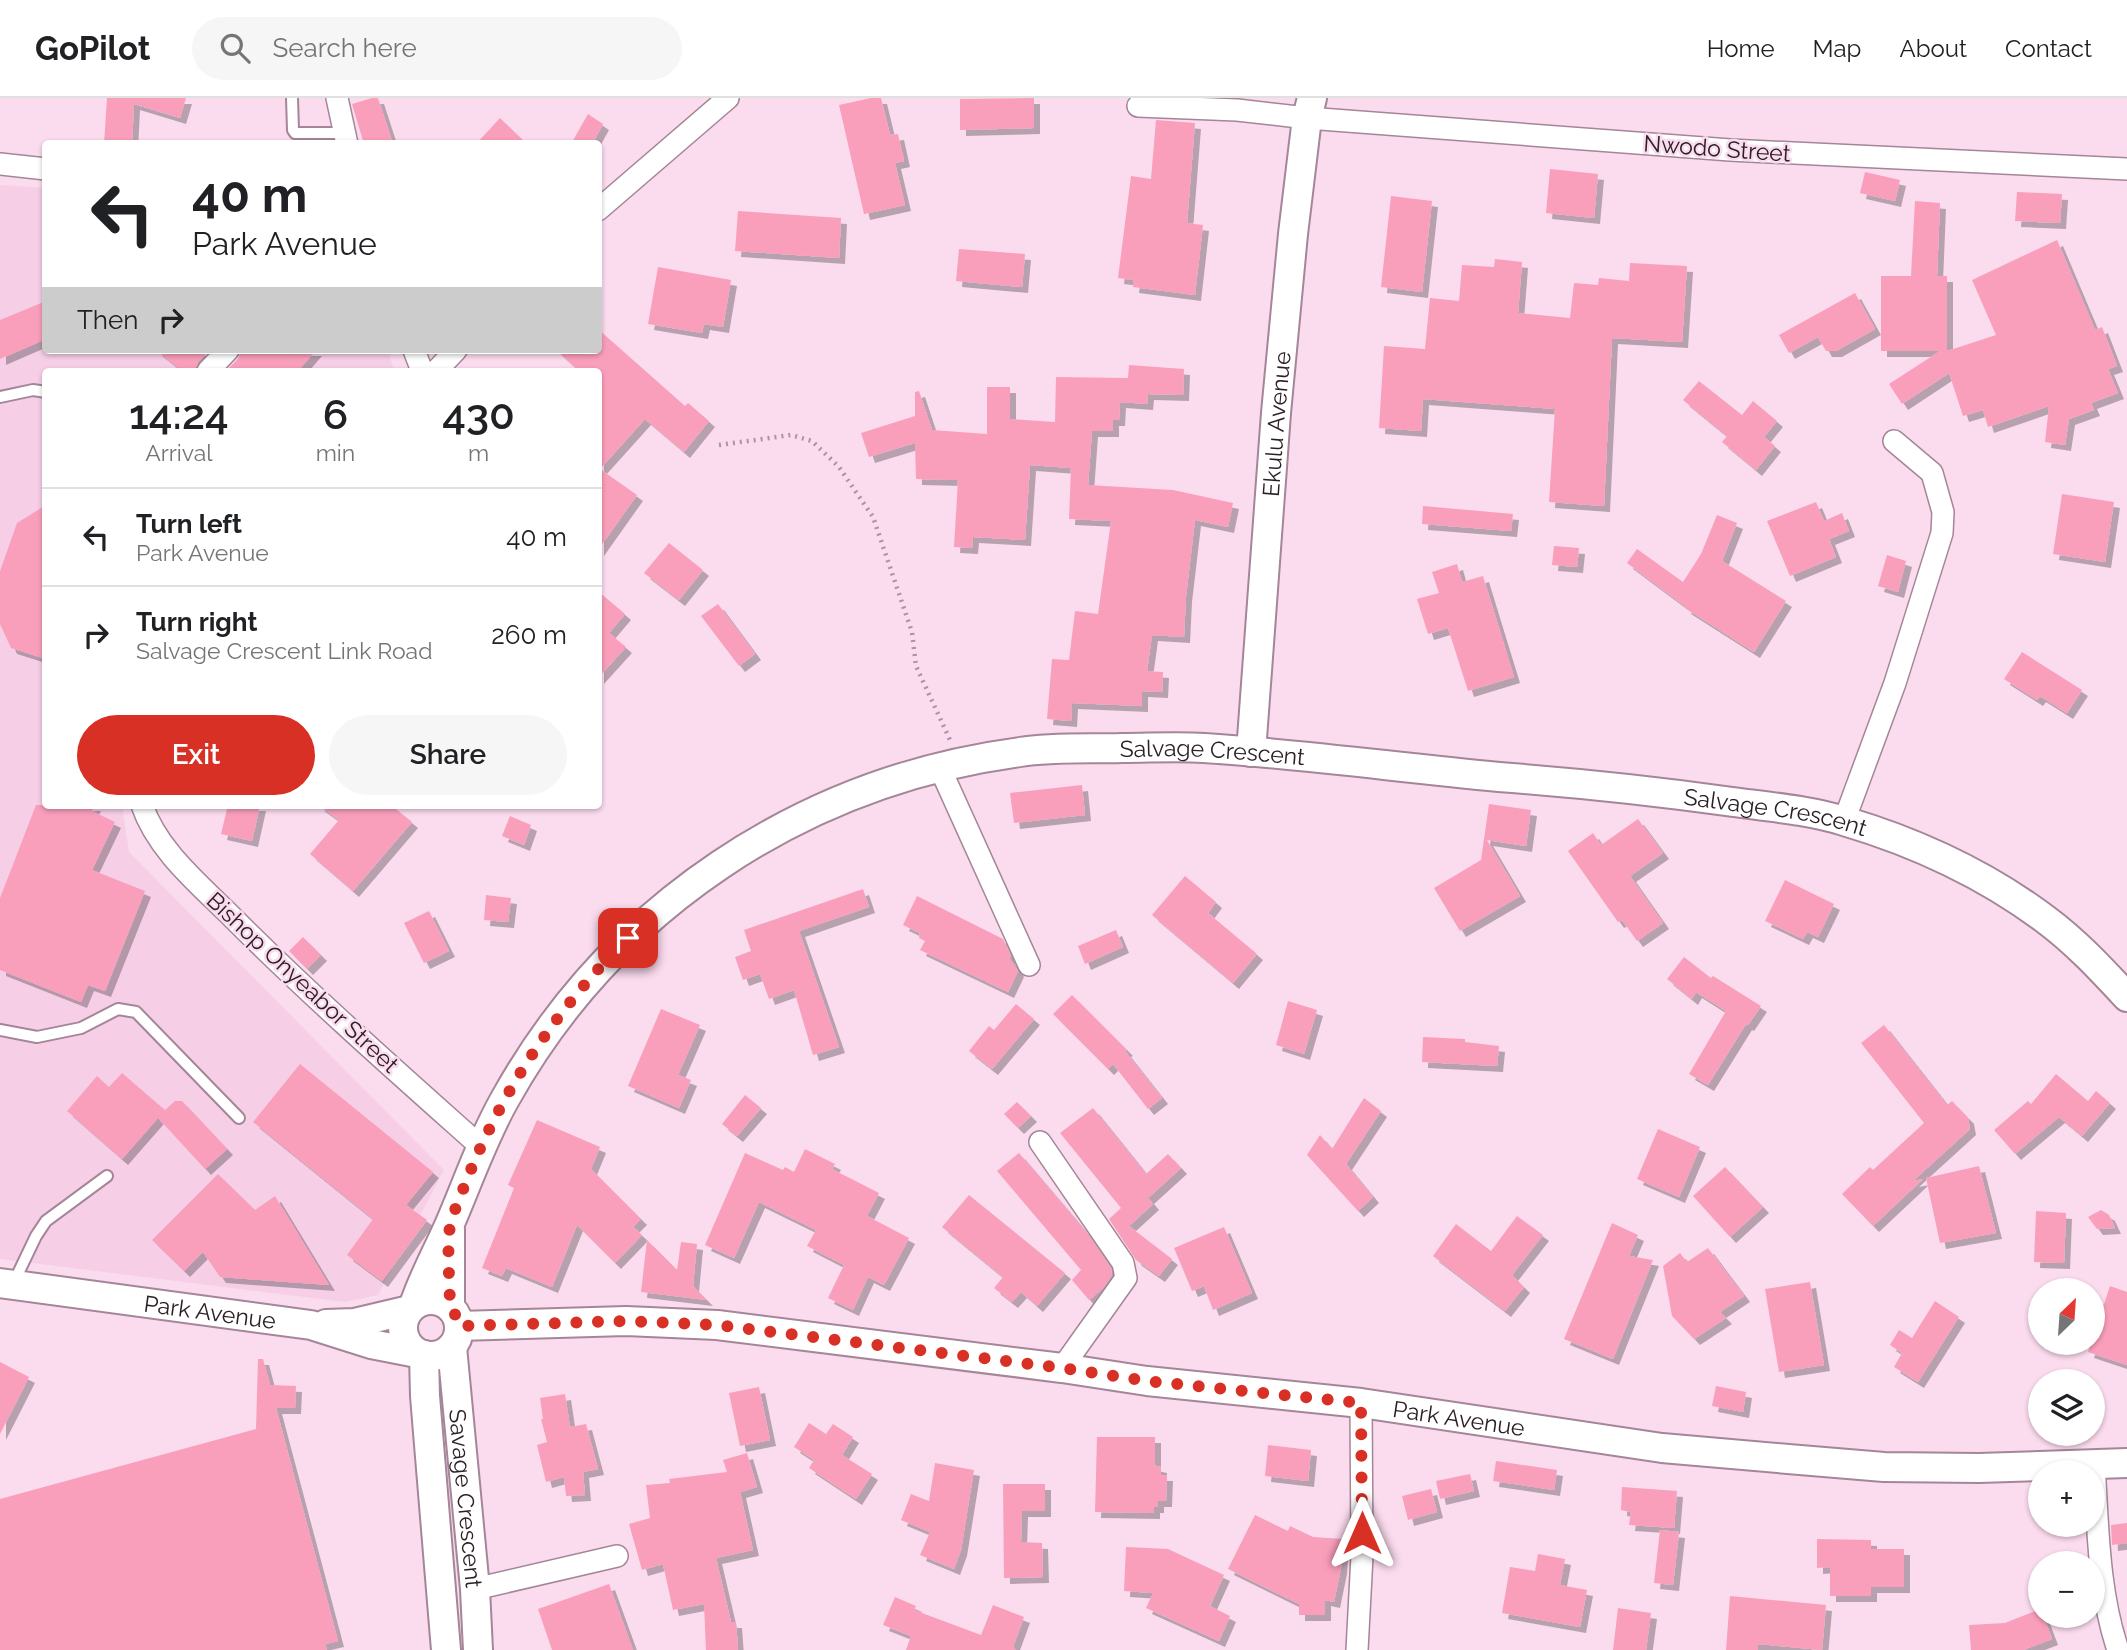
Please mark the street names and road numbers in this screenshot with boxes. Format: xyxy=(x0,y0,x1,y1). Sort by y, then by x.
street label: Nwodo Street xyxy=(1643,129,1792,167)
street label: Ekulu Avenue xyxy=(1256,350,1295,498)
street label: Salvage Crescent xyxy=(1119,734,1307,770)
street label: Salvage Crescent xyxy=(1682,782,1871,841)
street label: Bishop Onyeabor Street xyxy=(202,886,405,1078)
street label: Park Avenue xyxy=(142,1289,278,1334)
street label: Park Avenue xyxy=(1391,1394,1527,1441)
street label: Savage Crescent xyxy=(444,1408,488,1589)

